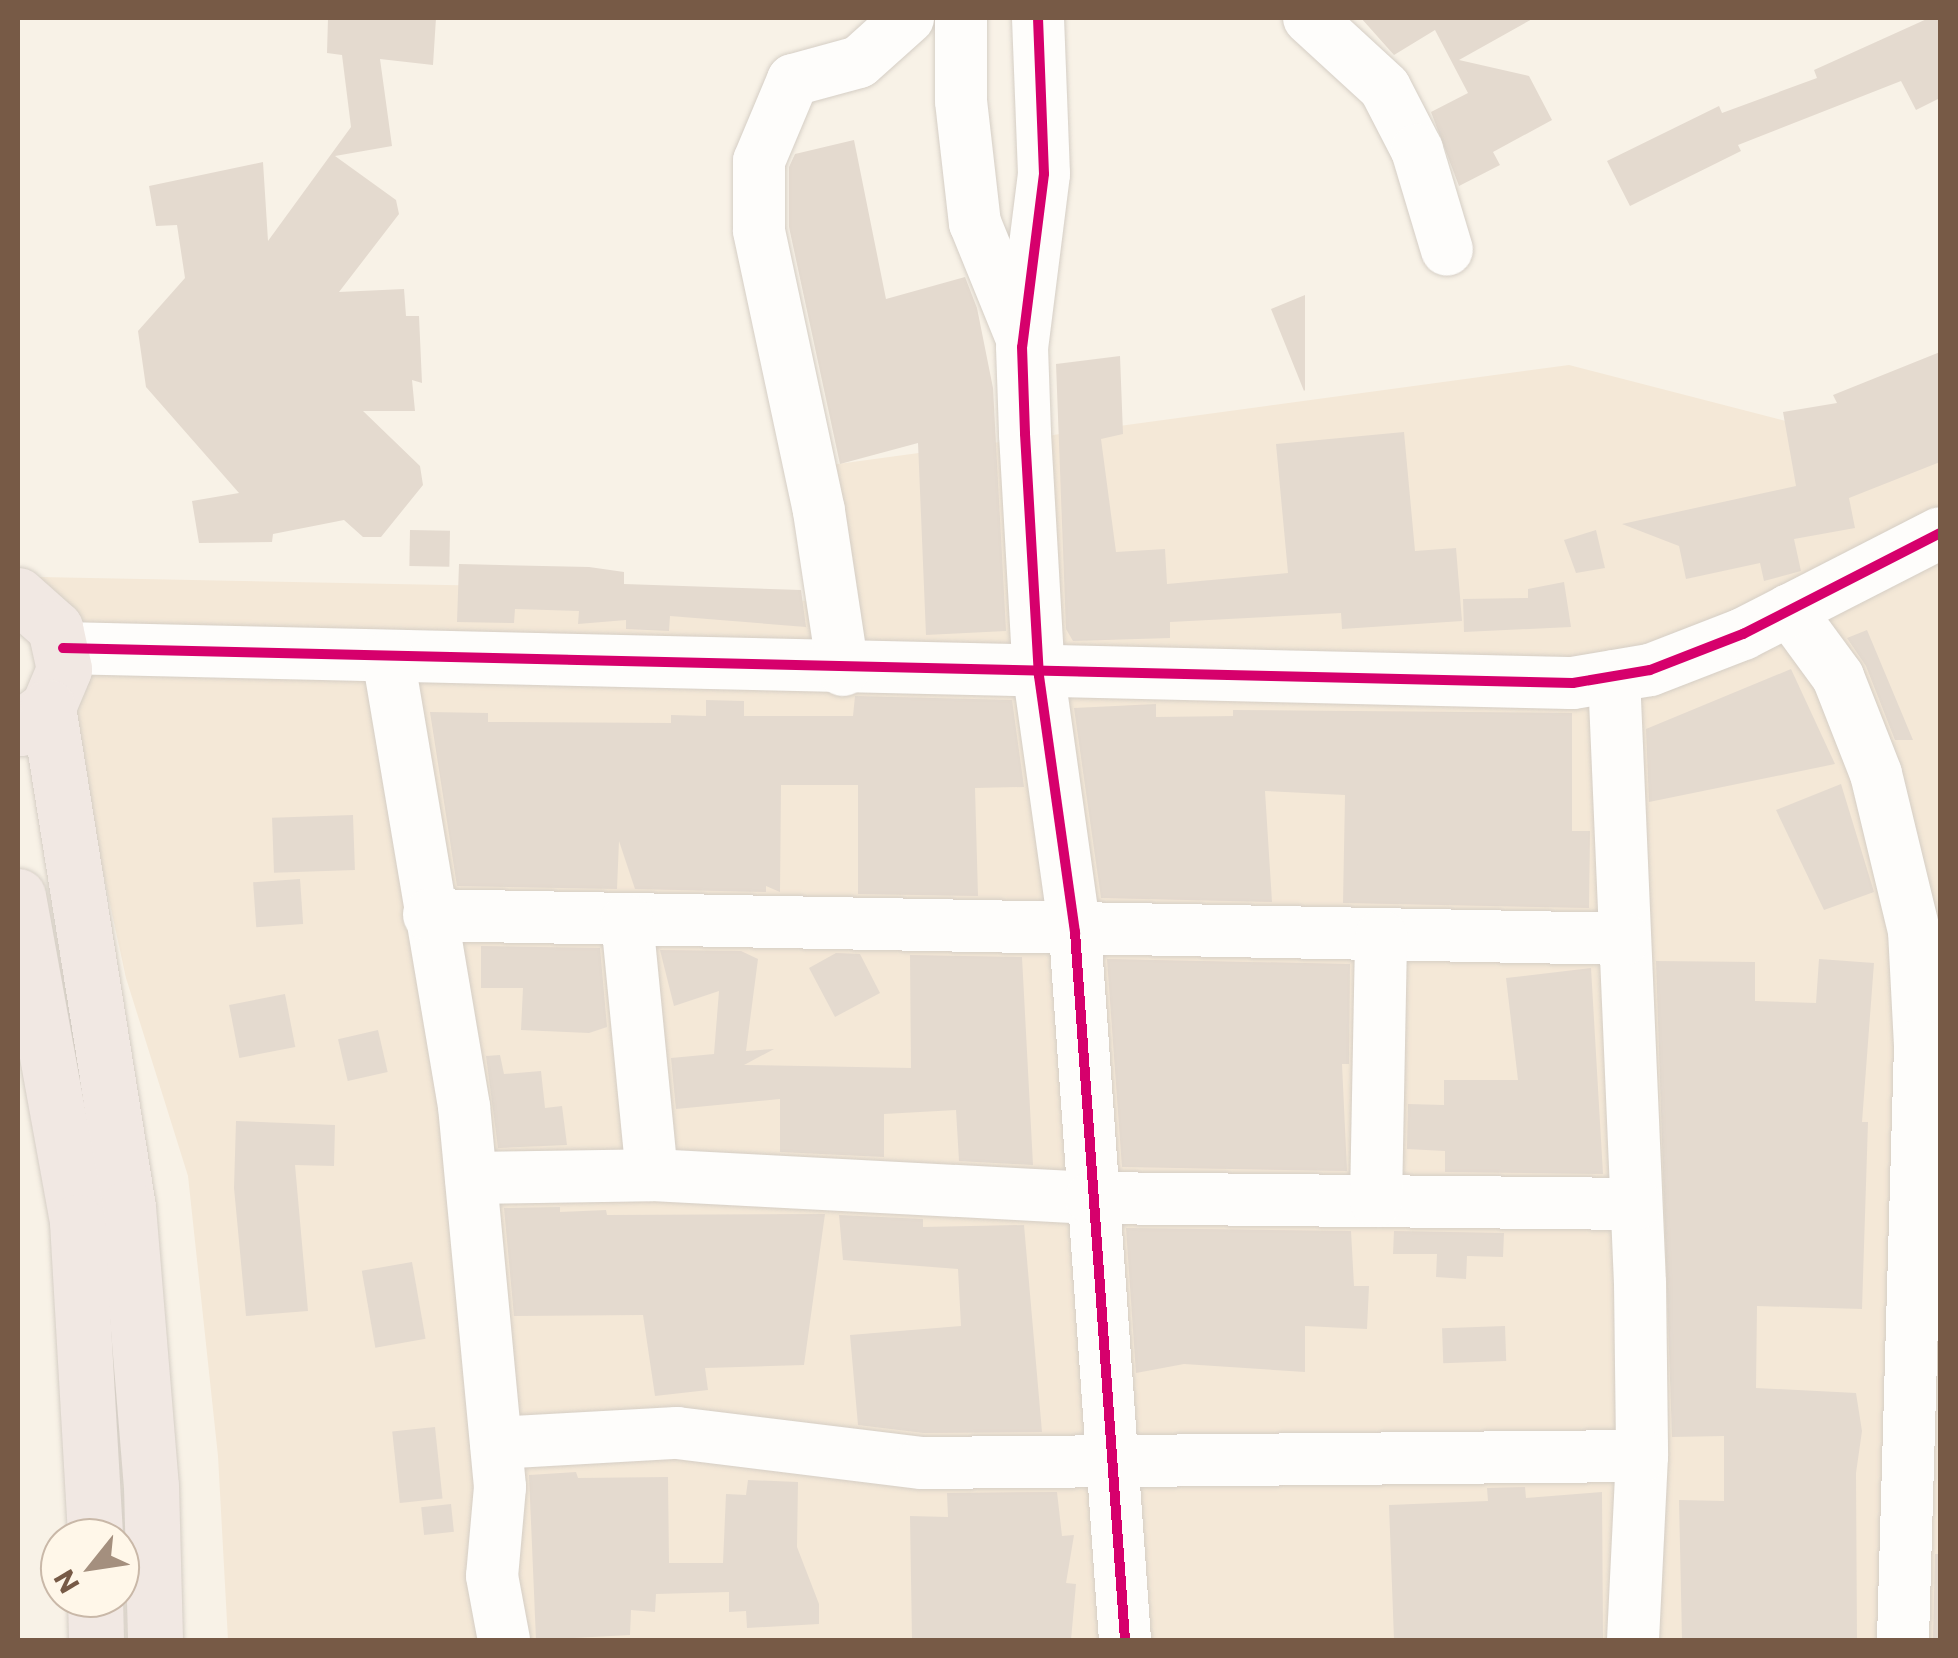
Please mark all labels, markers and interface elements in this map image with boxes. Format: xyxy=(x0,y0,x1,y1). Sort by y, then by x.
north arrow xyxy=(40,1518,140,1618)
text: N xyxy=(46,1564,86,1600)

